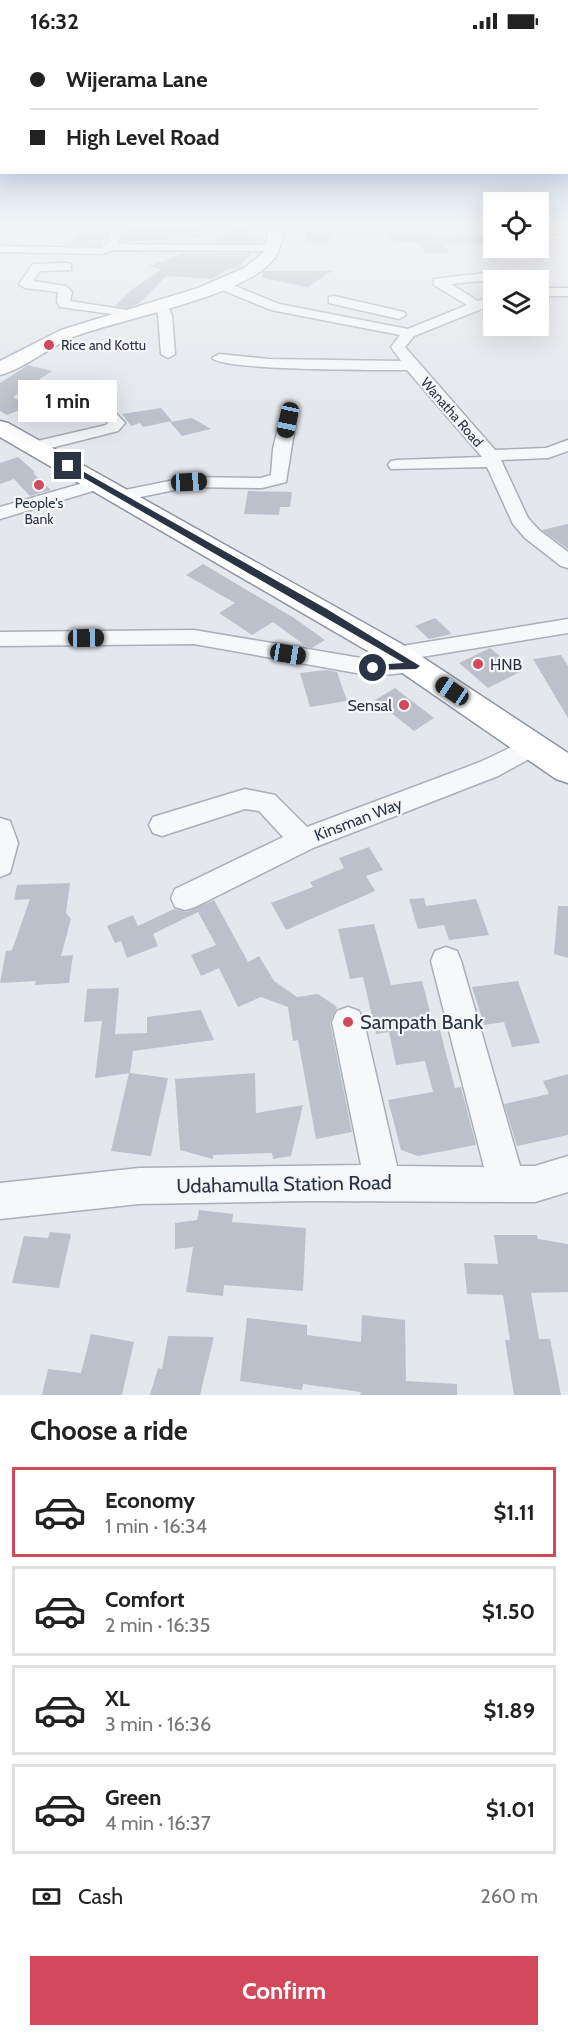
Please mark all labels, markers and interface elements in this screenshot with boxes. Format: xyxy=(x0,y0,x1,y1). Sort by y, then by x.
text: 16:32 xyxy=(30,8,79,35)
text: Wijerama Lane xyxy=(66,66,208,93)
text: High Level Road xyxy=(66,124,220,151)
map controls xyxy=(483,192,549,336)
button: locate xyxy=(483,192,549,258)
button: layers xyxy=(483,270,549,336)
place label: Rice and Kottu xyxy=(61,336,146,354)
marker: Rice and Kottu xyxy=(42,338,56,352)
street label: Wanatha Road xyxy=(417,374,487,450)
callout: 1 min xyxy=(19,379,118,421)
text: 1 min xyxy=(45,389,90,413)
car xyxy=(275,401,301,439)
route end xyxy=(54,452,81,479)
car xyxy=(171,472,207,492)
marker: People's Bank xyxy=(32,478,46,492)
place label: People's Bank xyxy=(15,494,64,528)
car xyxy=(68,629,104,647)
car xyxy=(269,642,307,666)
route start xyxy=(359,654,386,681)
place label: HNB xyxy=(490,655,523,674)
marker: HNB xyxy=(471,657,485,671)
car xyxy=(432,673,472,709)
place label: Sensal xyxy=(347,696,392,715)
marker: Sensal xyxy=(397,698,411,712)
street label: Kinsman Way xyxy=(312,794,405,845)
place label: Sampath Bank xyxy=(360,1010,483,1034)
marker: Sampath Bank xyxy=(341,1015,355,1029)
street label: Udahamulla Station Road xyxy=(176,1170,392,1198)
text: Choose a ride xyxy=(30,1414,188,1447)
icon: car xyxy=(33,1485,87,1539)
text: Economy xyxy=(105,1487,195,1514)
text: $1.11 xyxy=(493,1499,535,1526)
text: 1 min · 16:34 xyxy=(105,1514,207,1538)
icon: car xyxy=(33,1584,87,1638)
text: Comfort xyxy=(105,1586,184,1613)
text: $1.50 xyxy=(482,1598,535,1625)
text: 2 min · 16:35 xyxy=(105,1613,210,1637)
icon: car xyxy=(33,1683,87,1737)
text: XL xyxy=(105,1685,130,1712)
text: $1.89 xyxy=(484,1697,535,1724)
text: 3 min · 16:36 xyxy=(105,1712,211,1736)
icon: car xyxy=(33,1782,87,1836)
text: Green xyxy=(105,1784,161,1811)
text: $1.01 xyxy=(486,1796,535,1823)
text: 4 min · 16:37 xyxy=(105,1811,211,1835)
icon: cash xyxy=(30,1880,63,1913)
text: Cash xyxy=(78,1883,123,1910)
text: 260 m xyxy=(480,1884,538,1908)
button: Confirm xyxy=(30,1956,538,2025)

